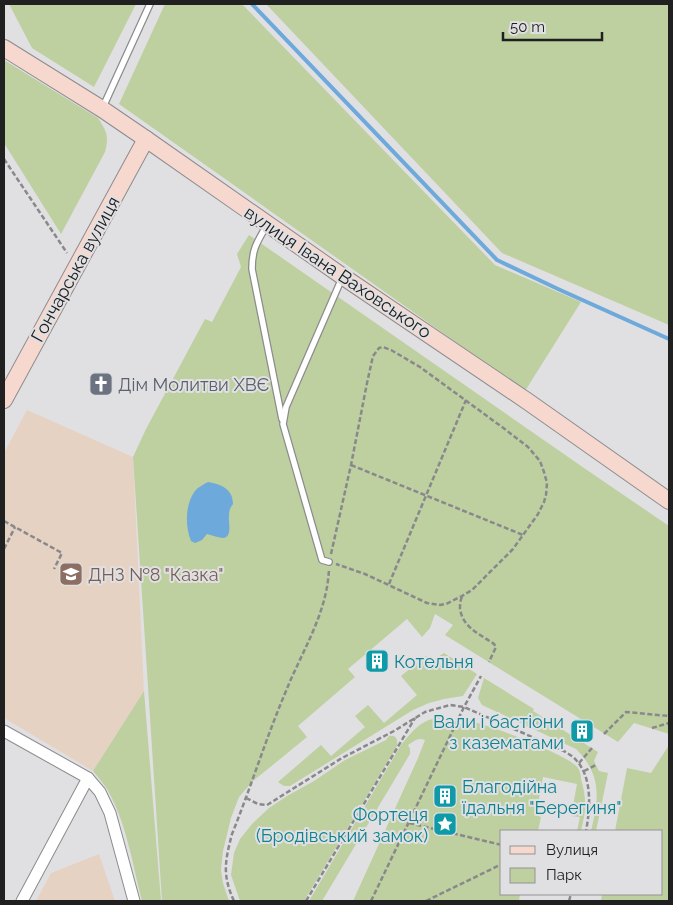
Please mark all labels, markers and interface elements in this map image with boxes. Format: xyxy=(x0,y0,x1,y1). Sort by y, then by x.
scale bar xyxy=(503,10,602,42)
text: 50 m xyxy=(510,18,545,36)
street label: Гончарська вулиця xyxy=(26,193,124,345)
street label: вулиця Івана Ваховського xyxy=(241,202,436,343)
church icon: Дім Молитви ХВЄ xyxy=(88,371,114,397)
place label: Дім Молитви ХВЄ xyxy=(118,374,270,395)
school or university icon: ДНЗ №8 "Казка" xyxy=(58,561,84,587)
place label: ДНЗ №8 "Казка" xyxy=(88,564,223,585)
building icon: Котельня xyxy=(364,648,390,674)
place label: Котельня xyxy=(394,651,474,672)
place label: Вали і бастіони з казематами xyxy=(433,711,564,753)
building icon: Вали і бастіони з казематами xyxy=(569,718,595,744)
place label: Благодійна їдальня "Берегиня" xyxy=(462,776,622,818)
building icon: Благодійна їдальня "Берегиня" xyxy=(432,783,458,809)
place label: Фортеця (Бродівський замок) xyxy=(256,804,428,846)
place icon: Фортеця (Бродівський замок) xyxy=(432,811,458,837)
legend xyxy=(500,830,663,895)
text: Вулиця xyxy=(546,841,598,859)
text: Парк xyxy=(546,866,582,884)

